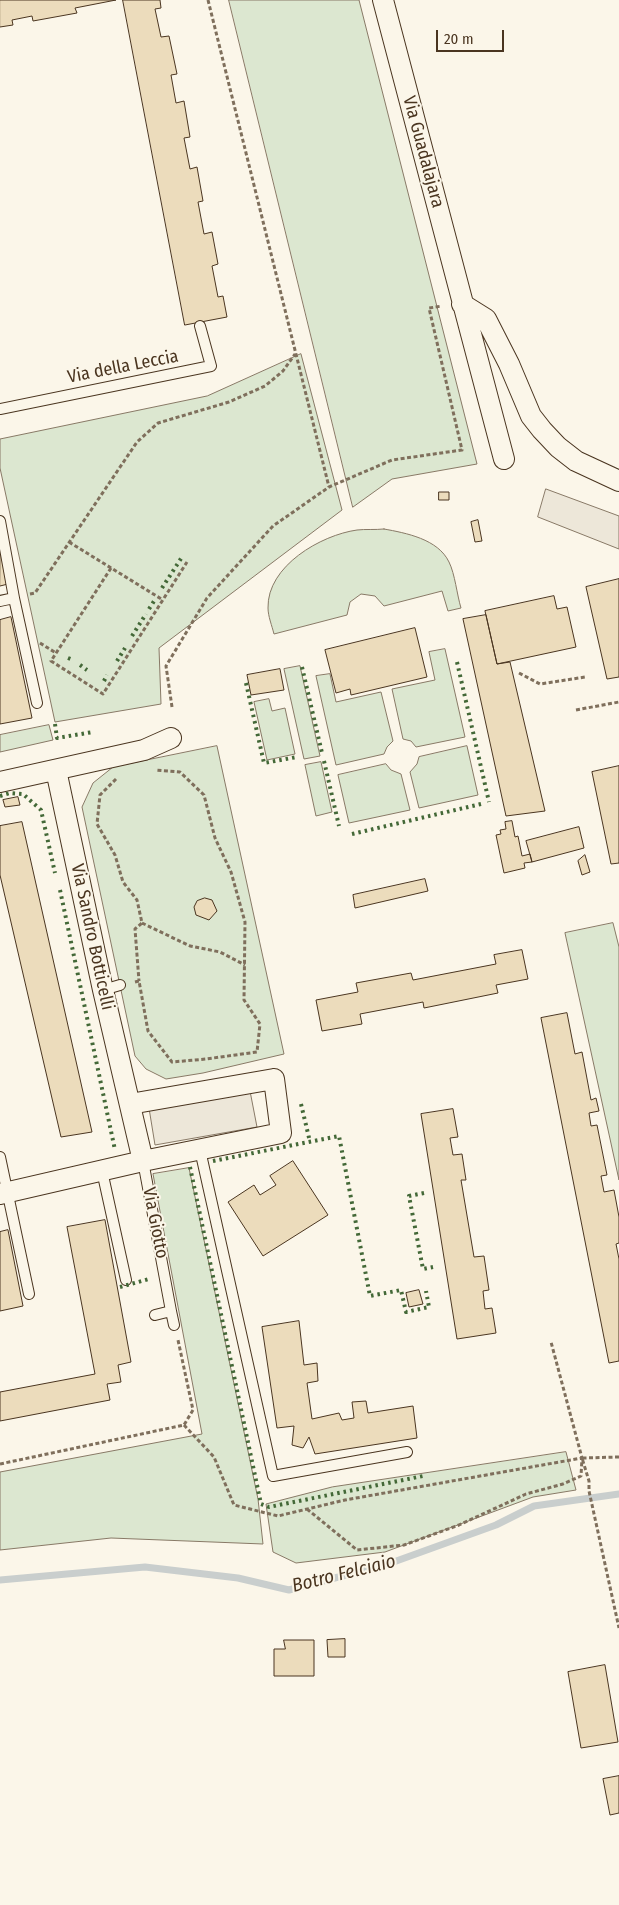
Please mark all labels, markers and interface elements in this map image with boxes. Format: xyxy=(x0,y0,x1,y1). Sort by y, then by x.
scale bar xyxy=(439,20,506,52)
text: 20 m xyxy=(444,30,474,48)
street label: Via Guadalajara xyxy=(398,94,448,210)
street label: Via della Leccia xyxy=(66,346,180,388)
street label: Via Sandro Botticelli xyxy=(66,862,118,1012)
street label: Via Giotto xyxy=(138,1186,172,1260)
water label: Botro Felciaio xyxy=(290,1550,398,1598)

